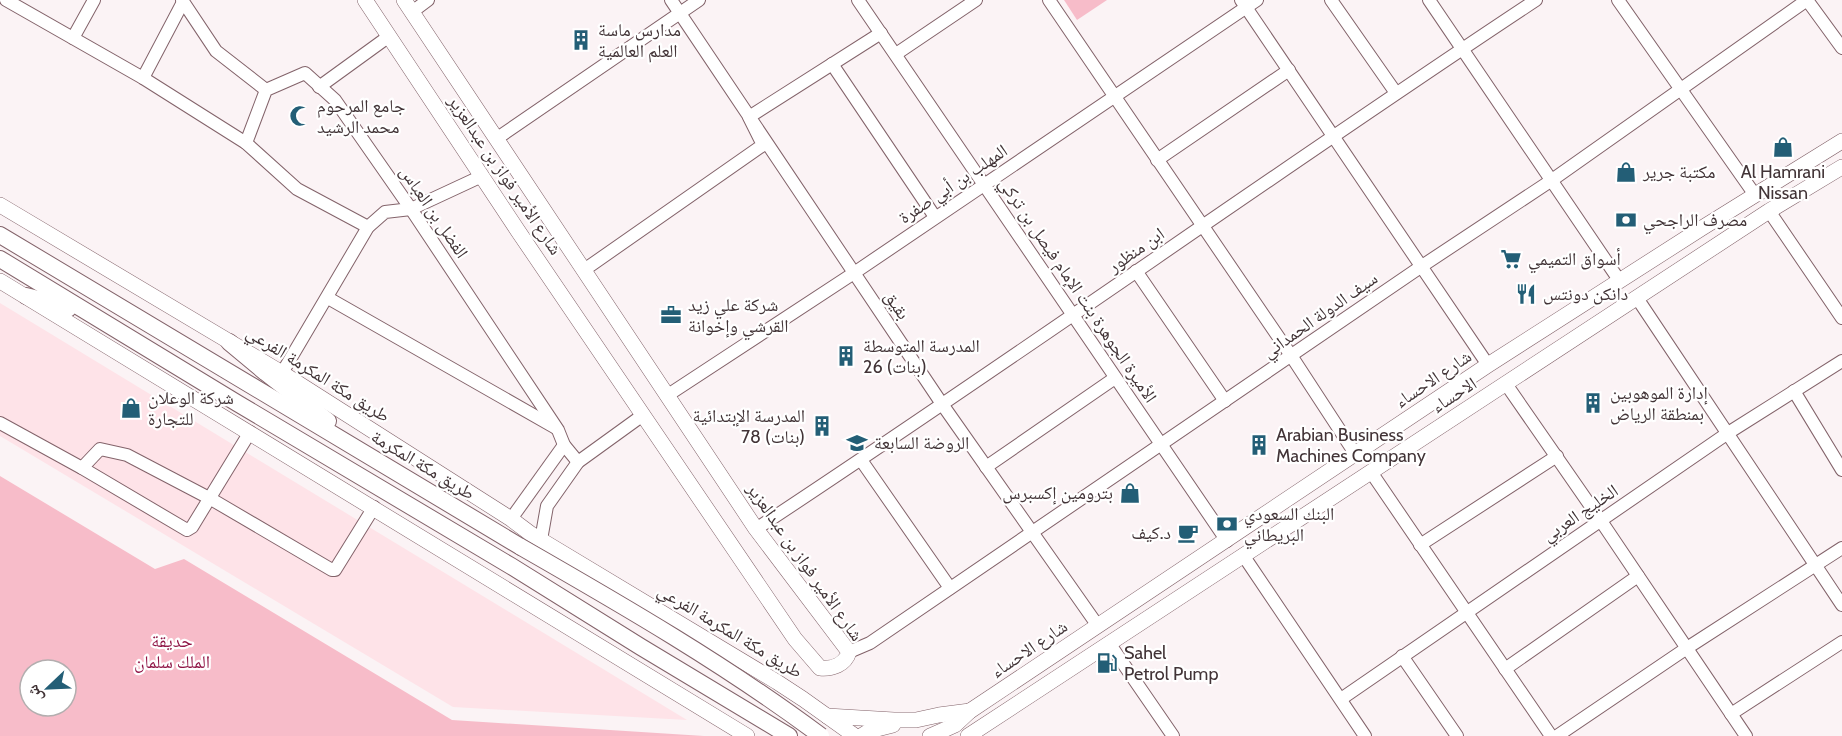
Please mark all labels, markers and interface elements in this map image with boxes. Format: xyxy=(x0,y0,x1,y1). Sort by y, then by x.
place label: مدارس ماسة العلم العالمية xyxy=(598,19,681,63)
building icon: مدارس ماسة العلم العالمية xyxy=(569,28,593,52)
street label: شارع الأمير فواز بن عبدالعزير xyxy=(443,90,567,259)
place label: جامع المرحوم محمد الرشيد xyxy=(317,95,405,138)
mosque icon: جامع المرحوم محمد الرشيد xyxy=(288,104,312,128)
shop icon: Al Hamrani Nissan xyxy=(1771,135,1795,159)
street label: المهلب بن أبي صفرة xyxy=(894,140,1014,231)
shop icon: مكتبة جرير xyxy=(1614,160,1638,184)
place label: مكتبة جرير xyxy=(1642,161,1716,183)
place label: Al Hamrani Nissan xyxy=(1741,161,1825,204)
street label: الفضل بن العباس xyxy=(395,162,473,262)
street label: الأميرة الجوهرة بنت الإمام فيصل بن تركي xyxy=(991,173,1162,409)
bank icon: مصرف الراجحي xyxy=(1614,208,1638,232)
place label: مصرف الراجحي xyxy=(1643,209,1747,235)
street label: ابن منظور xyxy=(1103,223,1169,278)
supermarket icon: أسواق التميمي xyxy=(1499,247,1523,271)
place label: أسواق التميمي xyxy=(1528,248,1621,274)
street label: سيف الدولة الحمداني xyxy=(1258,267,1384,366)
restaurant icon: دانكن دونتس xyxy=(1514,282,1538,306)
place label: دانكن دونتس xyxy=(1543,283,1628,305)
street label: بقيق xyxy=(880,286,915,324)
place label: شركة علي زيد القرشي وإخوانة xyxy=(688,294,789,341)
office icon: شركة علي زيد القرشي وإخوانة xyxy=(659,303,683,327)
street label: طريق مكة المكرمة الفرعي xyxy=(240,321,394,430)
place label: المدرسة المتوسطة 26 (بنات) xyxy=(863,335,980,378)
building icon: المدرسة المتوسطة 26 (بنات) xyxy=(834,344,858,368)
street label: شارع الاحساء xyxy=(1391,346,1475,412)
street label: الاحساء xyxy=(1427,372,1481,418)
place label: إدارة الموهوبين بمنطقة الرياض xyxy=(1610,382,1708,425)
place label: شركة الوعلان للتجارة xyxy=(148,387,234,430)
building icon: إدارة الموهوبين بمنطقة الرياض xyxy=(1581,391,1605,415)
shop icon: شركة الوعلان للتجارة xyxy=(119,396,143,420)
place label: المدرسة الإبتدائية 78 (بنات) xyxy=(693,405,805,448)
building icon: المدرسة الإبتدائية 78 (بنات) xyxy=(810,414,834,438)
place label: Arabian Business Machines Company xyxy=(1276,424,1426,467)
street label: طريق مكة المكرمة xyxy=(367,425,479,505)
school or university icon: الروضة السابعة xyxy=(845,431,869,455)
place label: الروضة السابعة xyxy=(874,432,969,454)
building icon: Arabian Business Machines Company xyxy=(1247,433,1271,457)
street label: شارع الأمير فواز بن عبدالعزير xyxy=(742,478,868,645)
street label: الخليج العربي xyxy=(1538,480,1624,549)
shop icon: بترومين إكسبرس xyxy=(1118,481,1142,505)
place label: بترومين إكسبرس xyxy=(1002,482,1113,505)
place label: البنك السعودي البريطاني xyxy=(1244,503,1334,550)
bank icon: البنك السعودي البريطاني xyxy=(1215,512,1239,536)
cafe icon: د.كيف xyxy=(1176,521,1200,545)
place label: د.كيف xyxy=(1131,522,1171,544)
street label: طريق مكة المكرمة الفرعي xyxy=(652,579,806,686)
street label: شارع الاحساء xyxy=(987,615,1071,683)
park label: حديقة الملك سلمان xyxy=(134,630,210,673)
place label: Sahel Petrol Pump xyxy=(1124,642,1218,685)
fuel station icon: Sahel Petrol Pump xyxy=(1095,651,1119,675)
north arrow xyxy=(18,658,78,718)
text: ش xyxy=(23,682,47,705)

